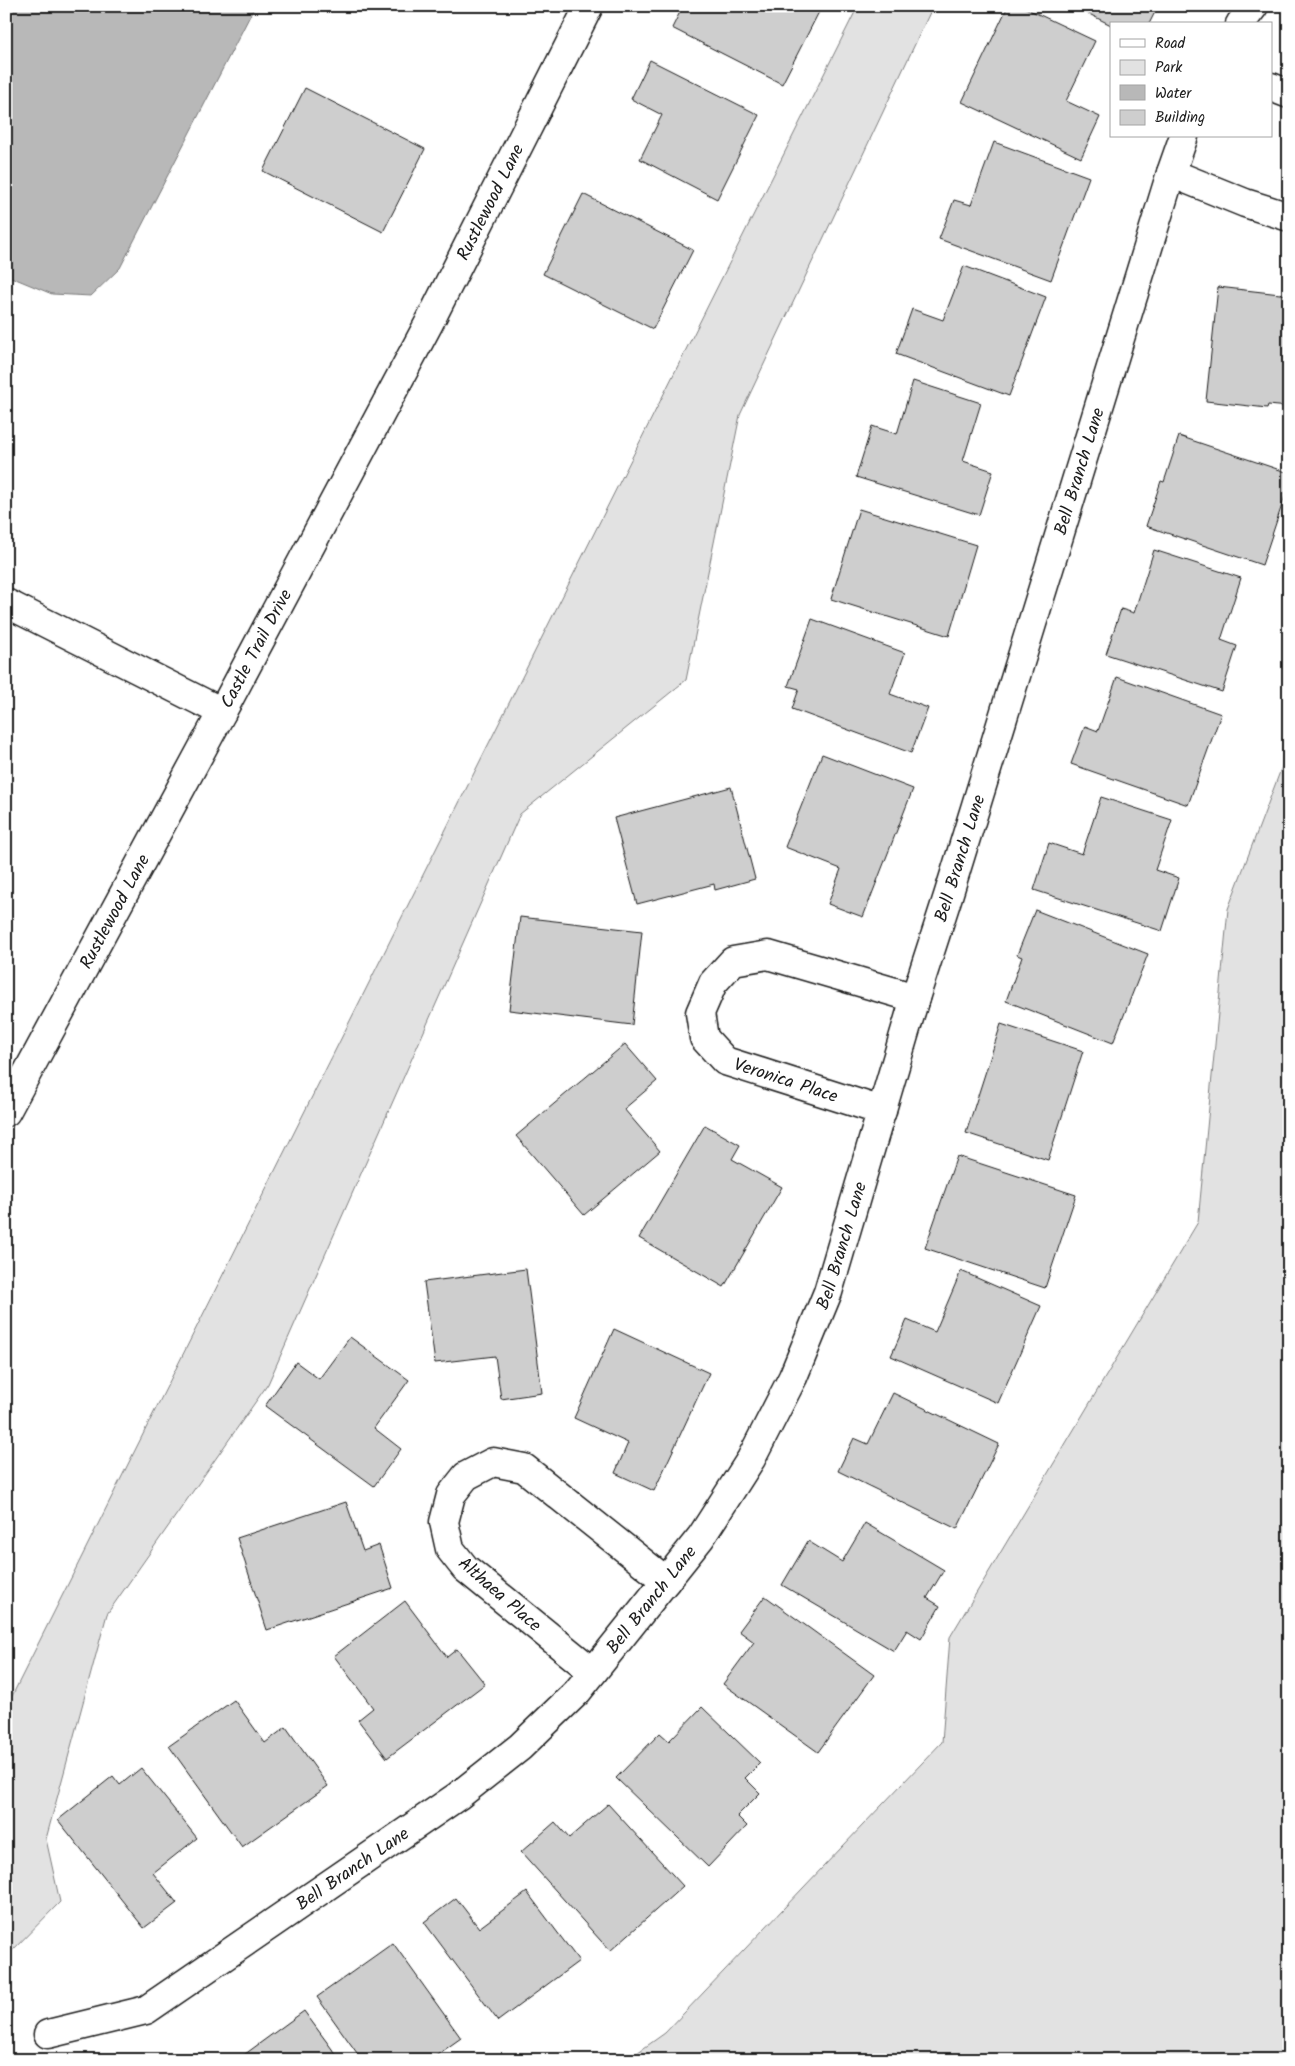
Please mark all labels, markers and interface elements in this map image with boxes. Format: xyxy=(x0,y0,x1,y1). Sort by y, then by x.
legend xyxy=(1110,22,1272,138)
text: Road xyxy=(1155,32,1186,56)
text: Park xyxy=(1155,56,1183,80)
text: Water xyxy=(1155,82,1192,106)
text: Building xyxy=(1155,106,1205,130)
street label: Rustlewood Lane xyxy=(450,140,533,266)
street label: Bell Branch Lane xyxy=(1047,404,1114,539)
street label: Castle Trail Drive xyxy=(214,584,301,714)
street label: Bell Branch Lane xyxy=(927,791,994,926)
street label: Rustlewood Lane xyxy=(73,849,159,975)
street label: Veronica Place xyxy=(730,1051,841,1112)
street label: Bell Branch Lane xyxy=(809,1179,876,1314)
street label: Bell Branch Lane xyxy=(600,1540,705,1661)
street label: Althaea Place xyxy=(451,1550,547,1640)
street label: Bell Branch Lane xyxy=(290,1820,416,1919)

